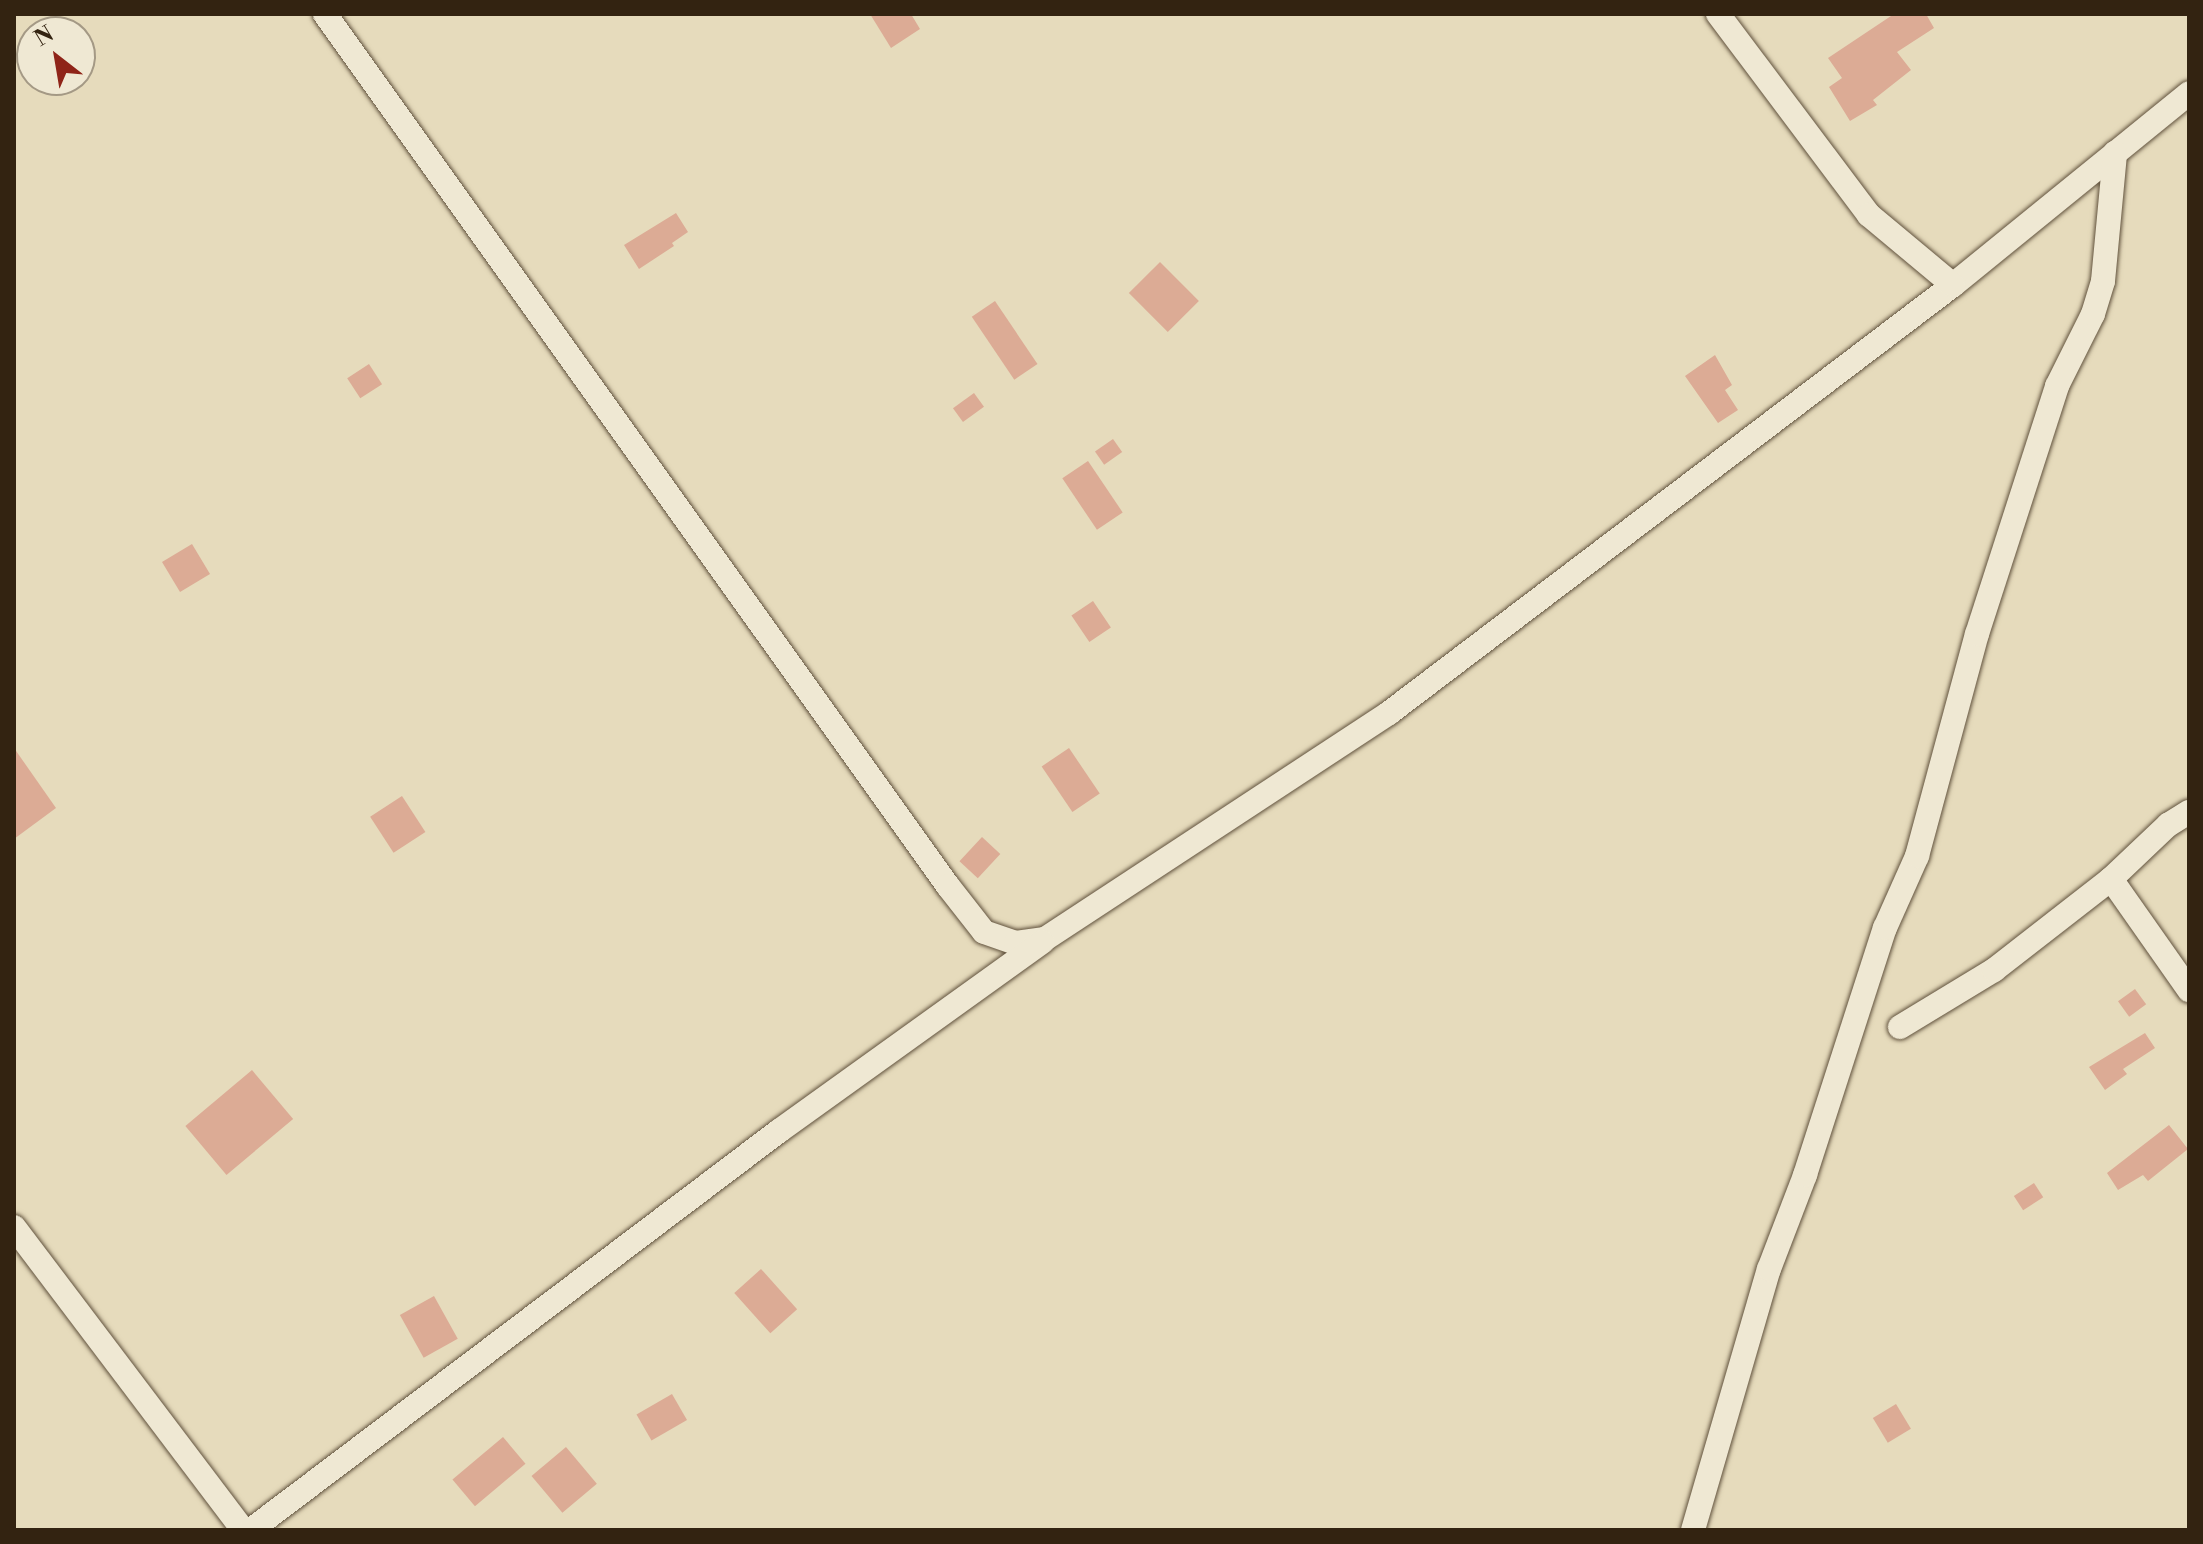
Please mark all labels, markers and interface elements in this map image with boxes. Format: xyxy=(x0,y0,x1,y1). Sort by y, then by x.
north arrow xyxy=(16,16,96,96)
text: N xyxy=(30,21,59,53)

